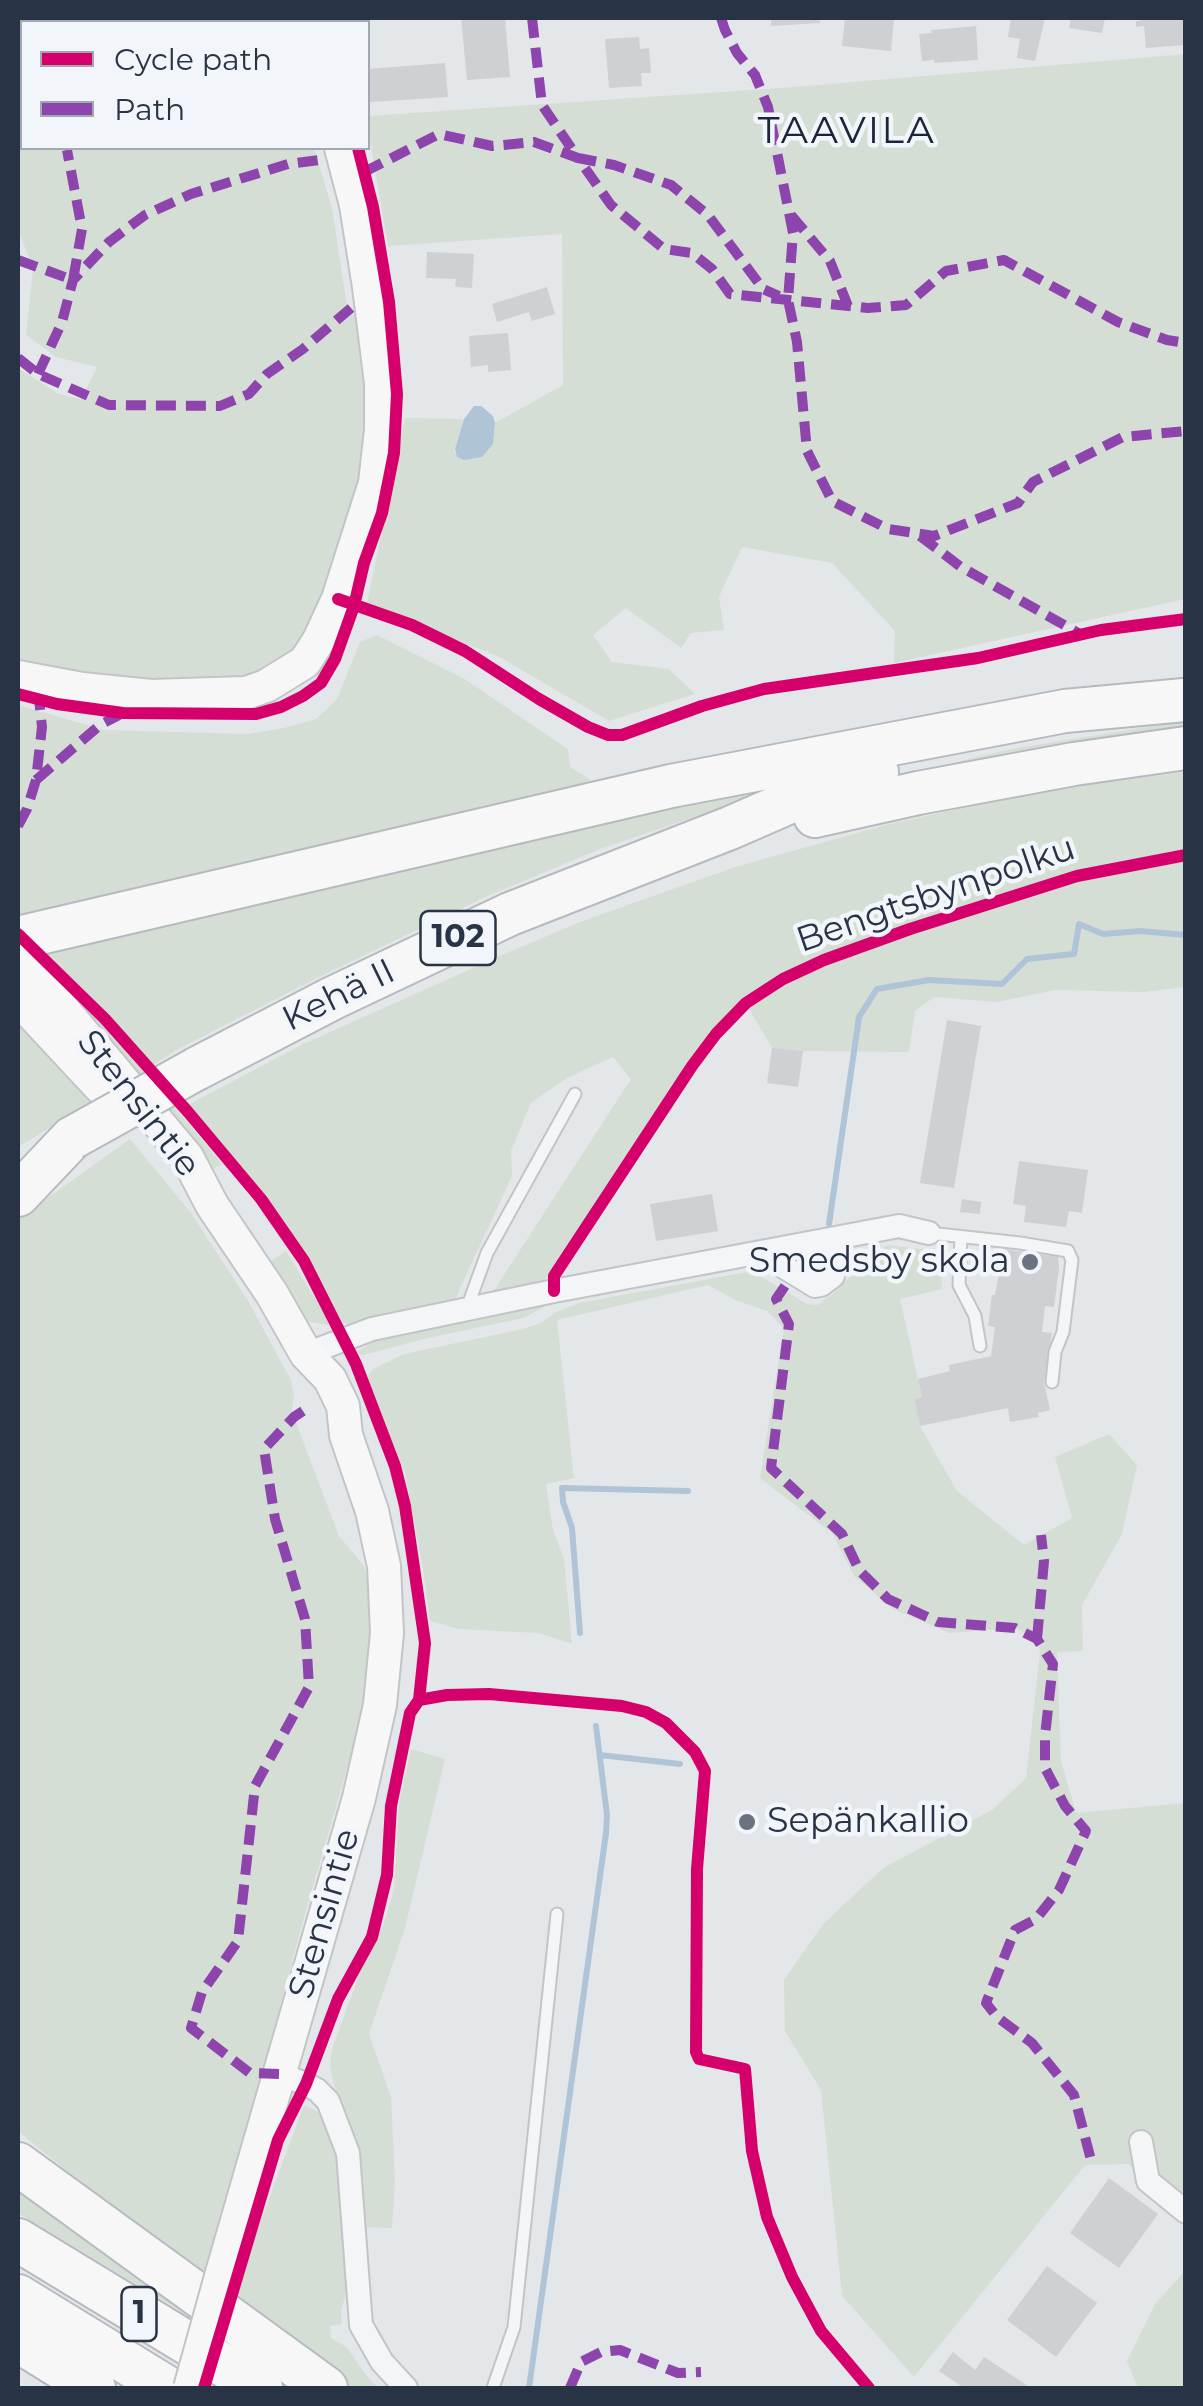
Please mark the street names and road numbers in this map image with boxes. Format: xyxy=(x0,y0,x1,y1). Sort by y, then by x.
street label: Bengtsbynpolku xyxy=(791,828,1081,962)
road number: 102 xyxy=(420,911,496,965)
street label: Kehä II xyxy=(276,951,402,1041)
street label: Stensintie xyxy=(68,1022,208,1186)
street label: Stensintie xyxy=(281,1824,369,2004)
road number: 1 xyxy=(122,2287,156,2341)

